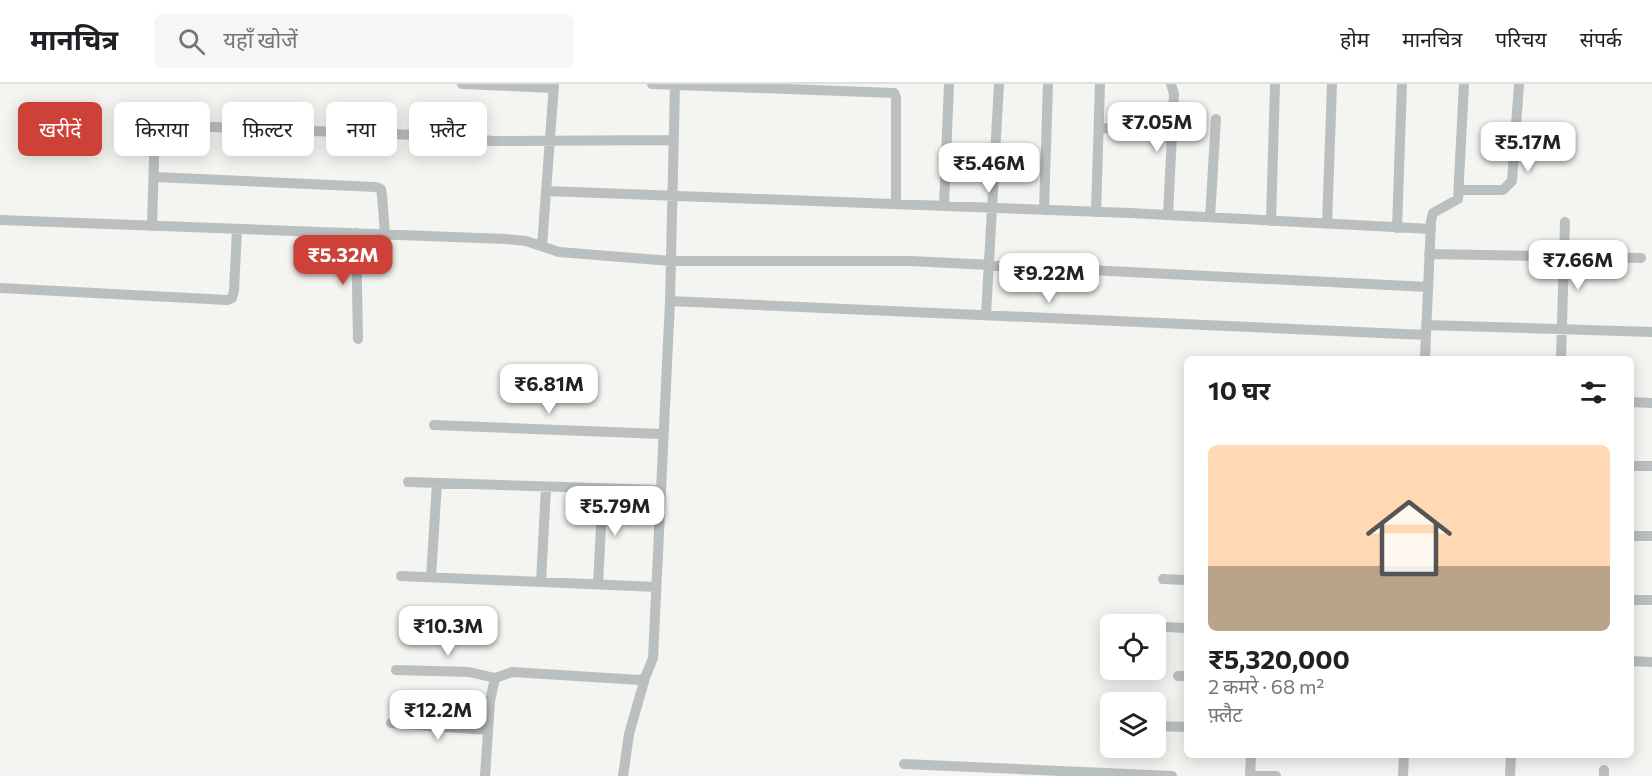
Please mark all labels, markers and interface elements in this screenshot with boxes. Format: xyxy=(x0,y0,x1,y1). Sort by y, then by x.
search box xyxy=(154,14,574,68)
text: मानचित्र xyxy=(30,22,118,56)
icon: search xyxy=(175,25,208,58)
text: यहाँ खोजें xyxy=(223,26,298,53)
text: होम xyxy=(1340,26,1369,51)
text: मानचित्र xyxy=(1402,26,1462,51)
text: परिचय xyxy=(1495,26,1547,51)
text: संपर्क xyxy=(1580,26,1622,51)
chip: खरीदें xyxy=(18,102,102,156)
chip: किराया xyxy=(114,102,210,156)
chip: फ़िल्टर xyxy=(222,102,314,156)
chip: नया xyxy=(326,102,397,156)
chip: फ़्लैट xyxy=(409,102,487,156)
pin: ₹7.05M xyxy=(1108,102,1206,153)
text: ₹7.05M xyxy=(1121,109,1193,133)
pin: ₹5.17M xyxy=(1479,122,1577,173)
text: ₹5.17M xyxy=(1495,129,1561,153)
pin: ₹5.46M xyxy=(940,143,1038,194)
text: ₹5.46M xyxy=(953,150,1025,174)
pin: ₹5.32M xyxy=(294,235,392,286)
pin: ₹7.66M xyxy=(1529,240,1627,291)
text: ₹5.32M xyxy=(307,242,379,266)
text: ₹7.66M xyxy=(1543,247,1613,271)
pin: ₹9.22M xyxy=(1000,253,1098,304)
text: ₹9.22M xyxy=(1013,260,1085,284)
pin: ₹6.81M xyxy=(500,364,598,415)
text: ₹6.81M xyxy=(514,371,584,395)
text: 10 घर xyxy=(1208,374,1270,405)
icon: filters xyxy=(1577,376,1610,409)
icon: home xyxy=(1355,484,1463,592)
pin: ₹5.79M xyxy=(566,486,664,537)
text: ₹5.79M xyxy=(579,493,651,517)
pin: ₹10.3M xyxy=(399,606,497,657)
text: ₹10.3M xyxy=(413,613,483,637)
map controls xyxy=(1100,614,1166,758)
button: locate xyxy=(1100,614,1166,680)
text: ₹5,320,000 xyxy=(1208,643,1350,674)
text: 2 कमरे · 68 m² xyxy=(1208,674,1324,698)
pin: ₹12.2M xyxy=(389,690,487,741)
button: layers xyxy=(1100,692,1166,758)
text: ₹12.2M xyxy=(404,697,472,721)
text: फ़्लैट xyxy=(1208,702,1243,726)

